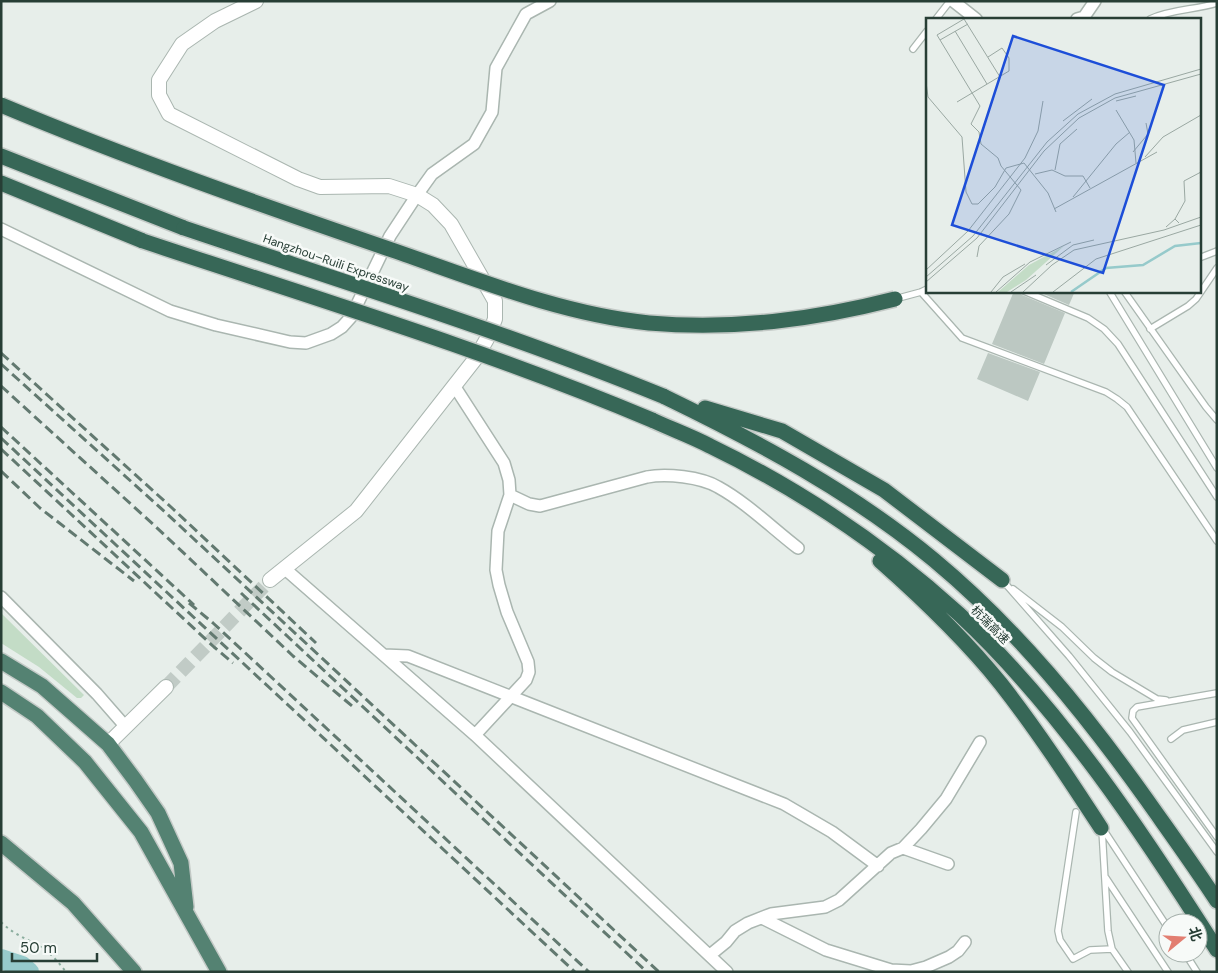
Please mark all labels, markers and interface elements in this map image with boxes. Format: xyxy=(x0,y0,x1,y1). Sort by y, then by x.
inset map xyxy=(926,18,1200,292)
street label: Hangzhou–Ruili Expressway xyxy=(261,230,411,296)
street label: 杭瑞高速 xyxy=(967,602,1013,648)
north arrow xyxy=(1158,913,1208,963)
text: 北 xyxy=(1185,925,1206,943)
scale bar xyxy=(12,930,98,962)
text: 50 m xyxy=(20,938,57,958)

